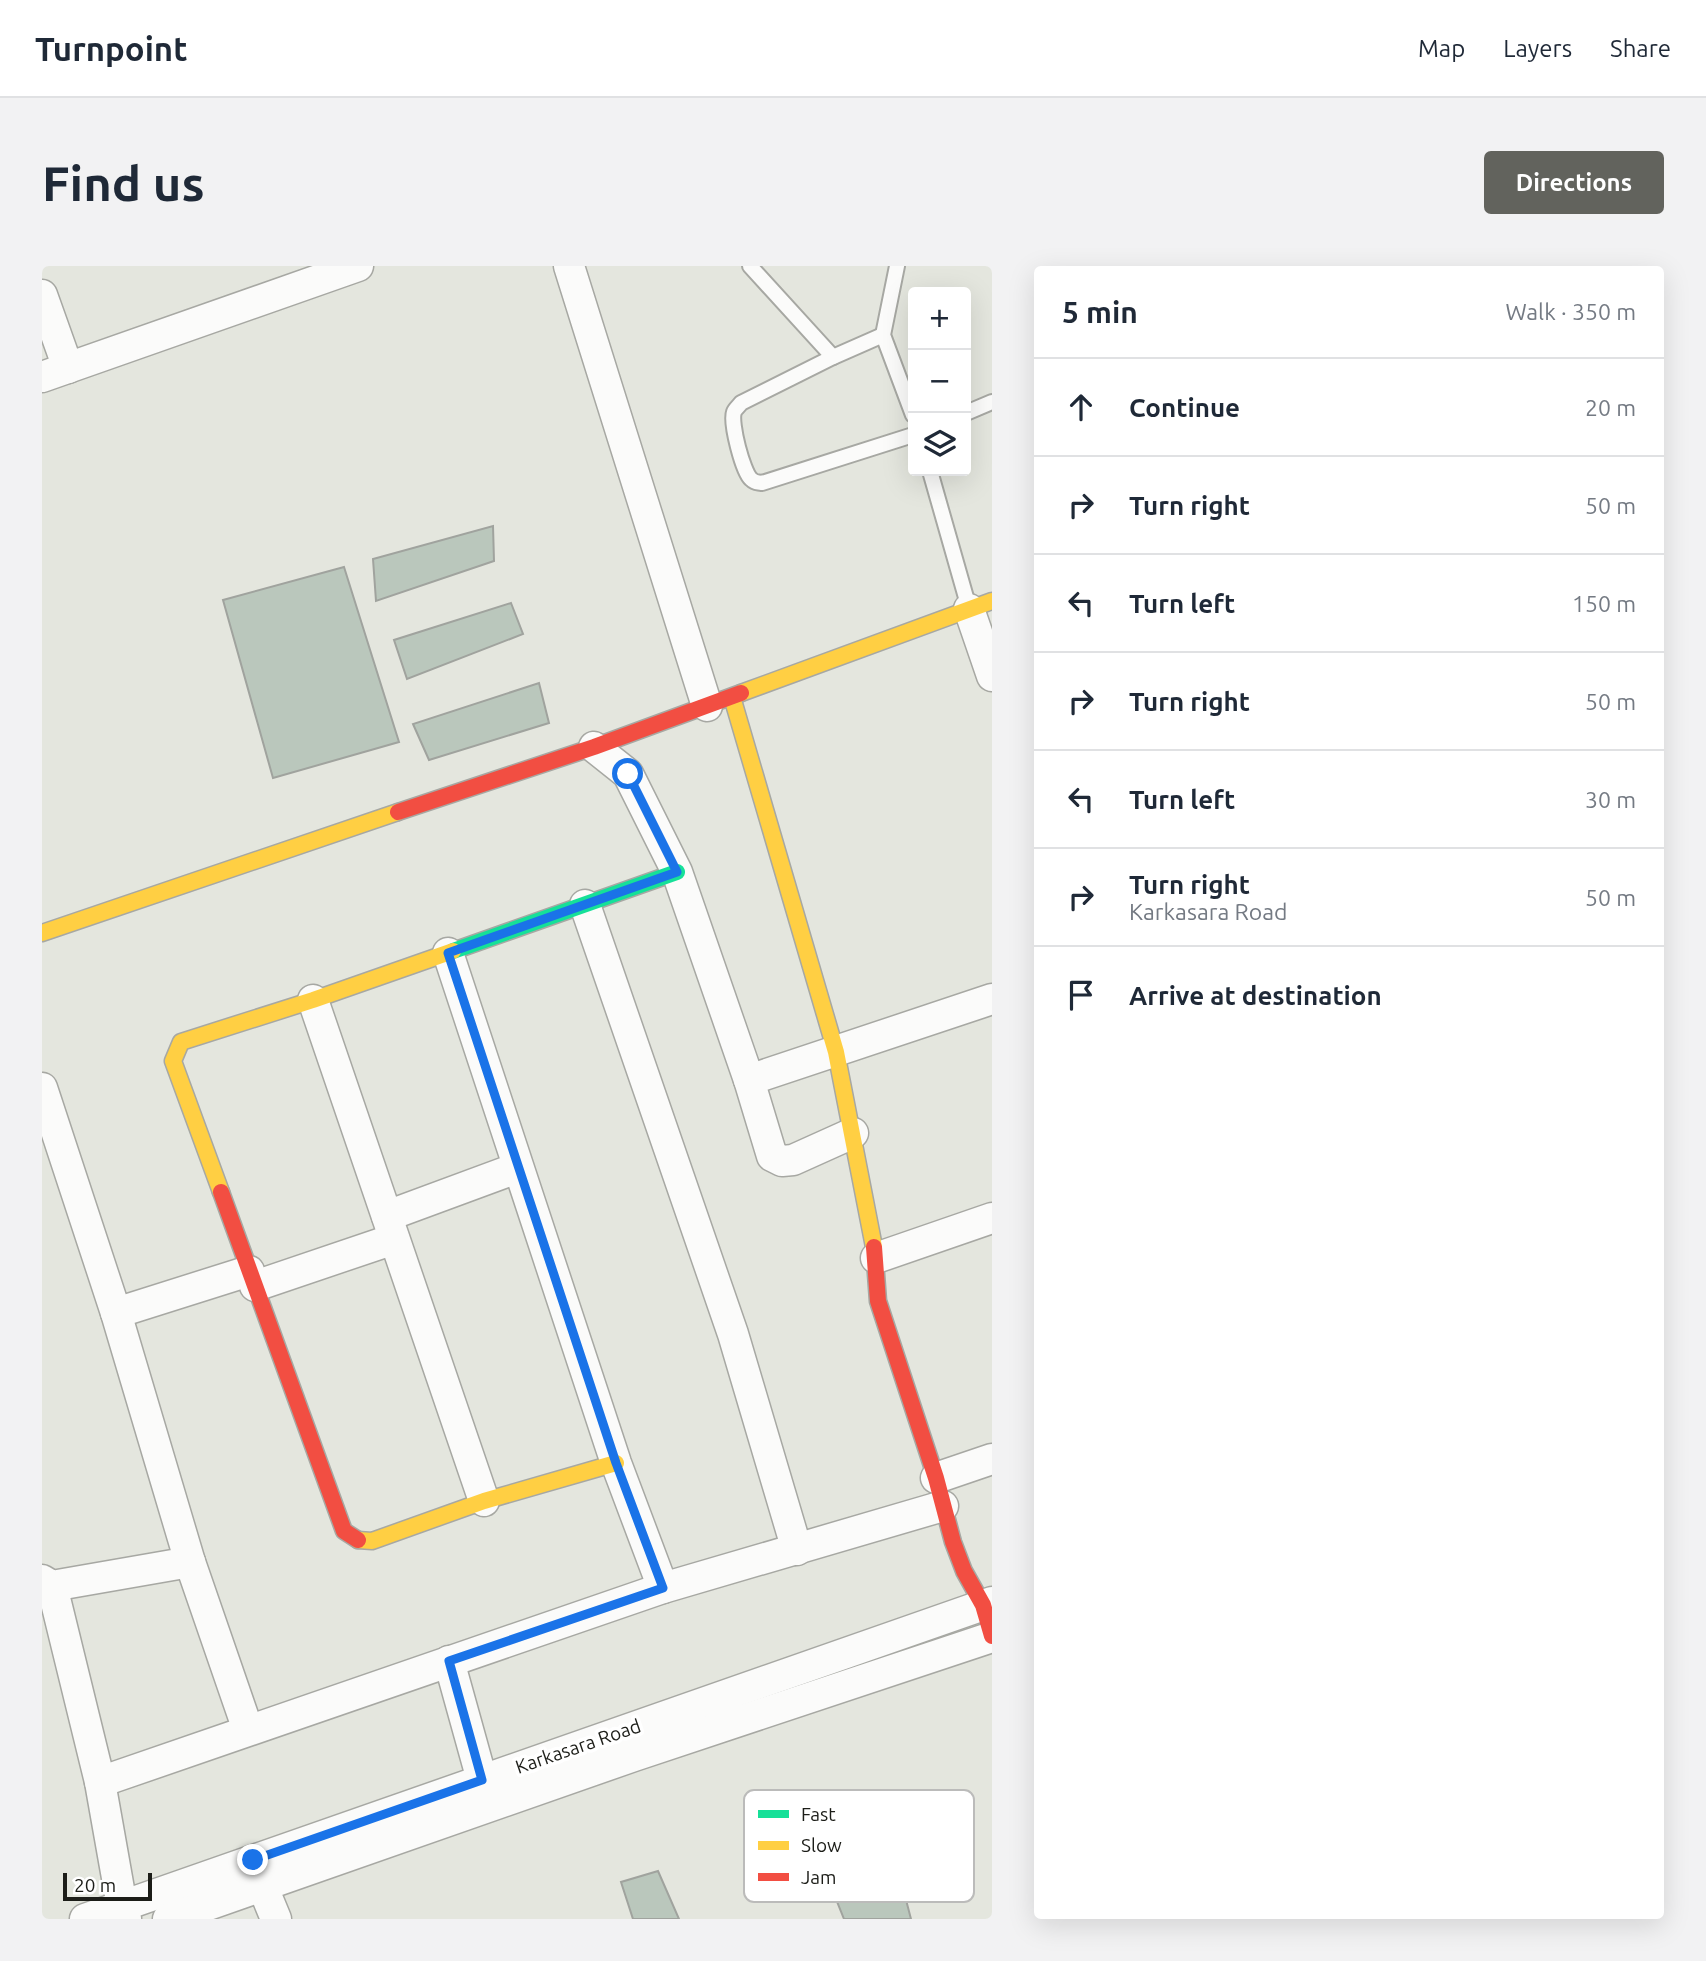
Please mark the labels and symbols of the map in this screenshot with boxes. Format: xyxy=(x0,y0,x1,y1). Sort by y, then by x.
route start xyxy=(612,758,643,789)
street label: Karkasara Road xyxy=(513,1714,643,1778)
legend xyxy=(744,1790,974,1902)
text: Fast xyxy=(801,1803,836,1825)
text: Slow xyxy=(801,1834,842,1856)
route end xyxy=(237,1844,268,1875)
text: Jam xyxy=(801,1866,837,1888)
scale bar xyxy=(63,1870,152,1902)

